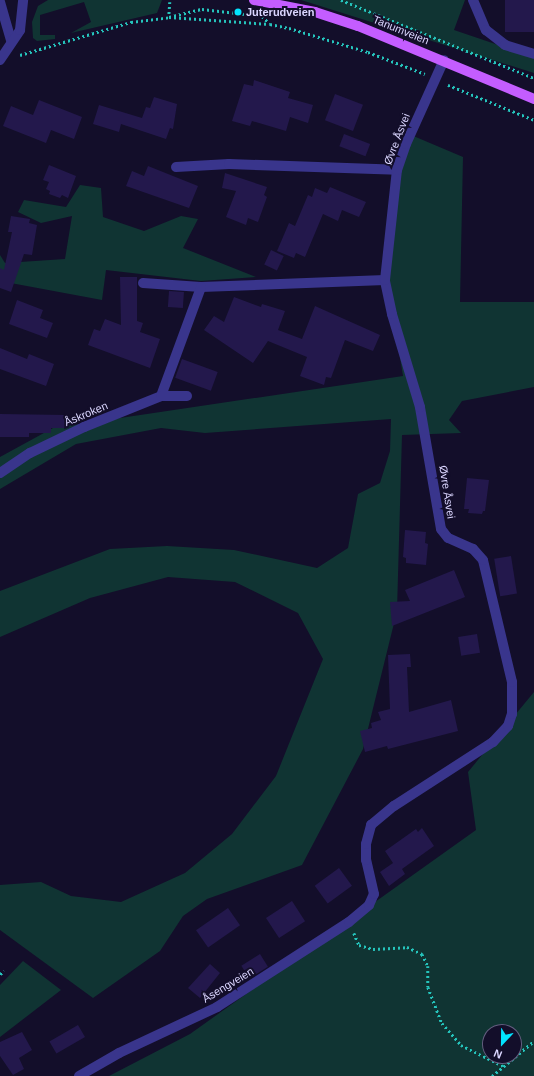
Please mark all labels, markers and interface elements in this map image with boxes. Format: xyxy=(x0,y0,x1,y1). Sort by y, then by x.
place label: Juterudveien xyxy=(246,5,314,19)
marker: Juterudveien xyxy=(233,7,243,17)
street label: Tanumveien xyxy=(371,13,431,47)
street label: Øvre Åsvei xyxy=(381,112,413,166)
street label: Åskroken xyxy=(62,399,110,429)
street label: Øvre Åsvei xyxy=(436,464,458,520)
street label: Åsengveien xyxy=(200,965,256,1005)
north arrow xyxy=(482,1024,522,1064)
text: N xyxy=(492,1047,504,1061)

